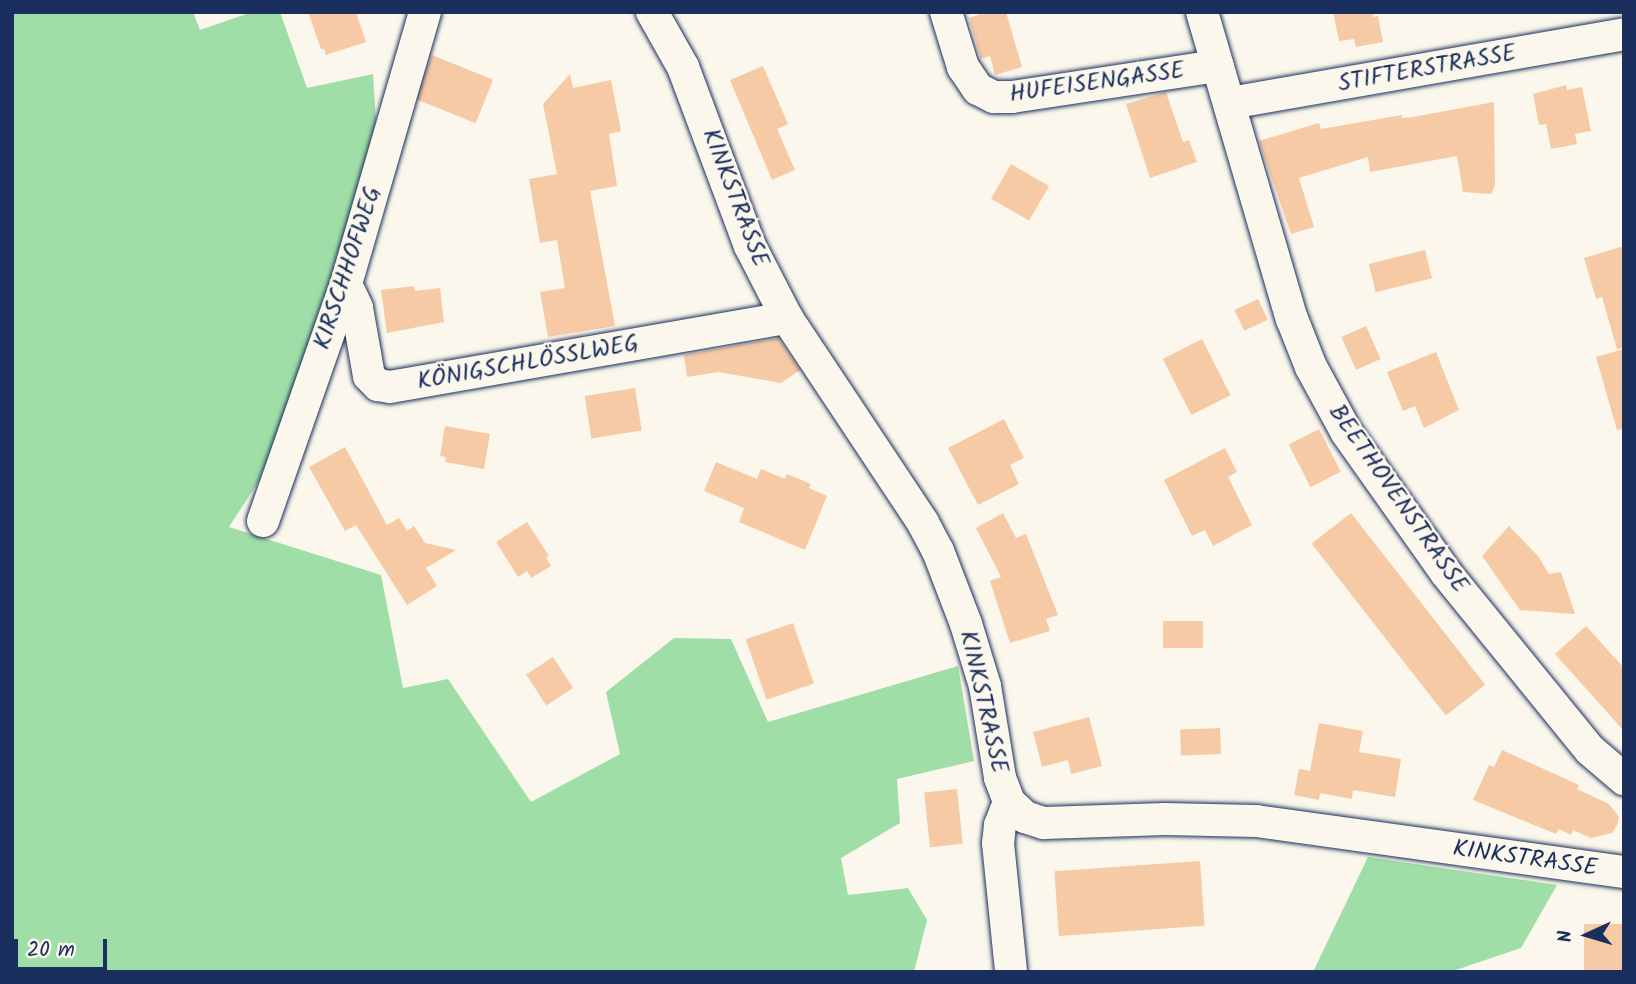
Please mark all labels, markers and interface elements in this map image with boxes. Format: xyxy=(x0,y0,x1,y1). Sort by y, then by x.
street label: STIFTERSTRASSE xyxy=(1336,39,1518,99)
street label: HUFEISENGASSE xyxy=(1008,56,1186,110)
street label: KINKSTRASSE xyxy=(695,125,775,271)
street label: KIRSCHHOFWEG xyxy=(308,183,388,353)
street label: KÖNIGSCHLÖSSLWEG xyxy=(415,329,641,397)
street label: BEETHOVENSTRASSE xyxy=(1322,399,1474,599)
street label: KINKSTRASSE xyxy=(953,628,1013,776)
street label: KINKSTRASSE xyxy=(1451,835,1599,883)
north arrow xyxy=(1552,900,1622,970)
scale bar xyxy=(18,925,110,969)
text: N xyxy=(1551,929,1581,943)
text: 20 m xyxy=(27,934,75,967)

